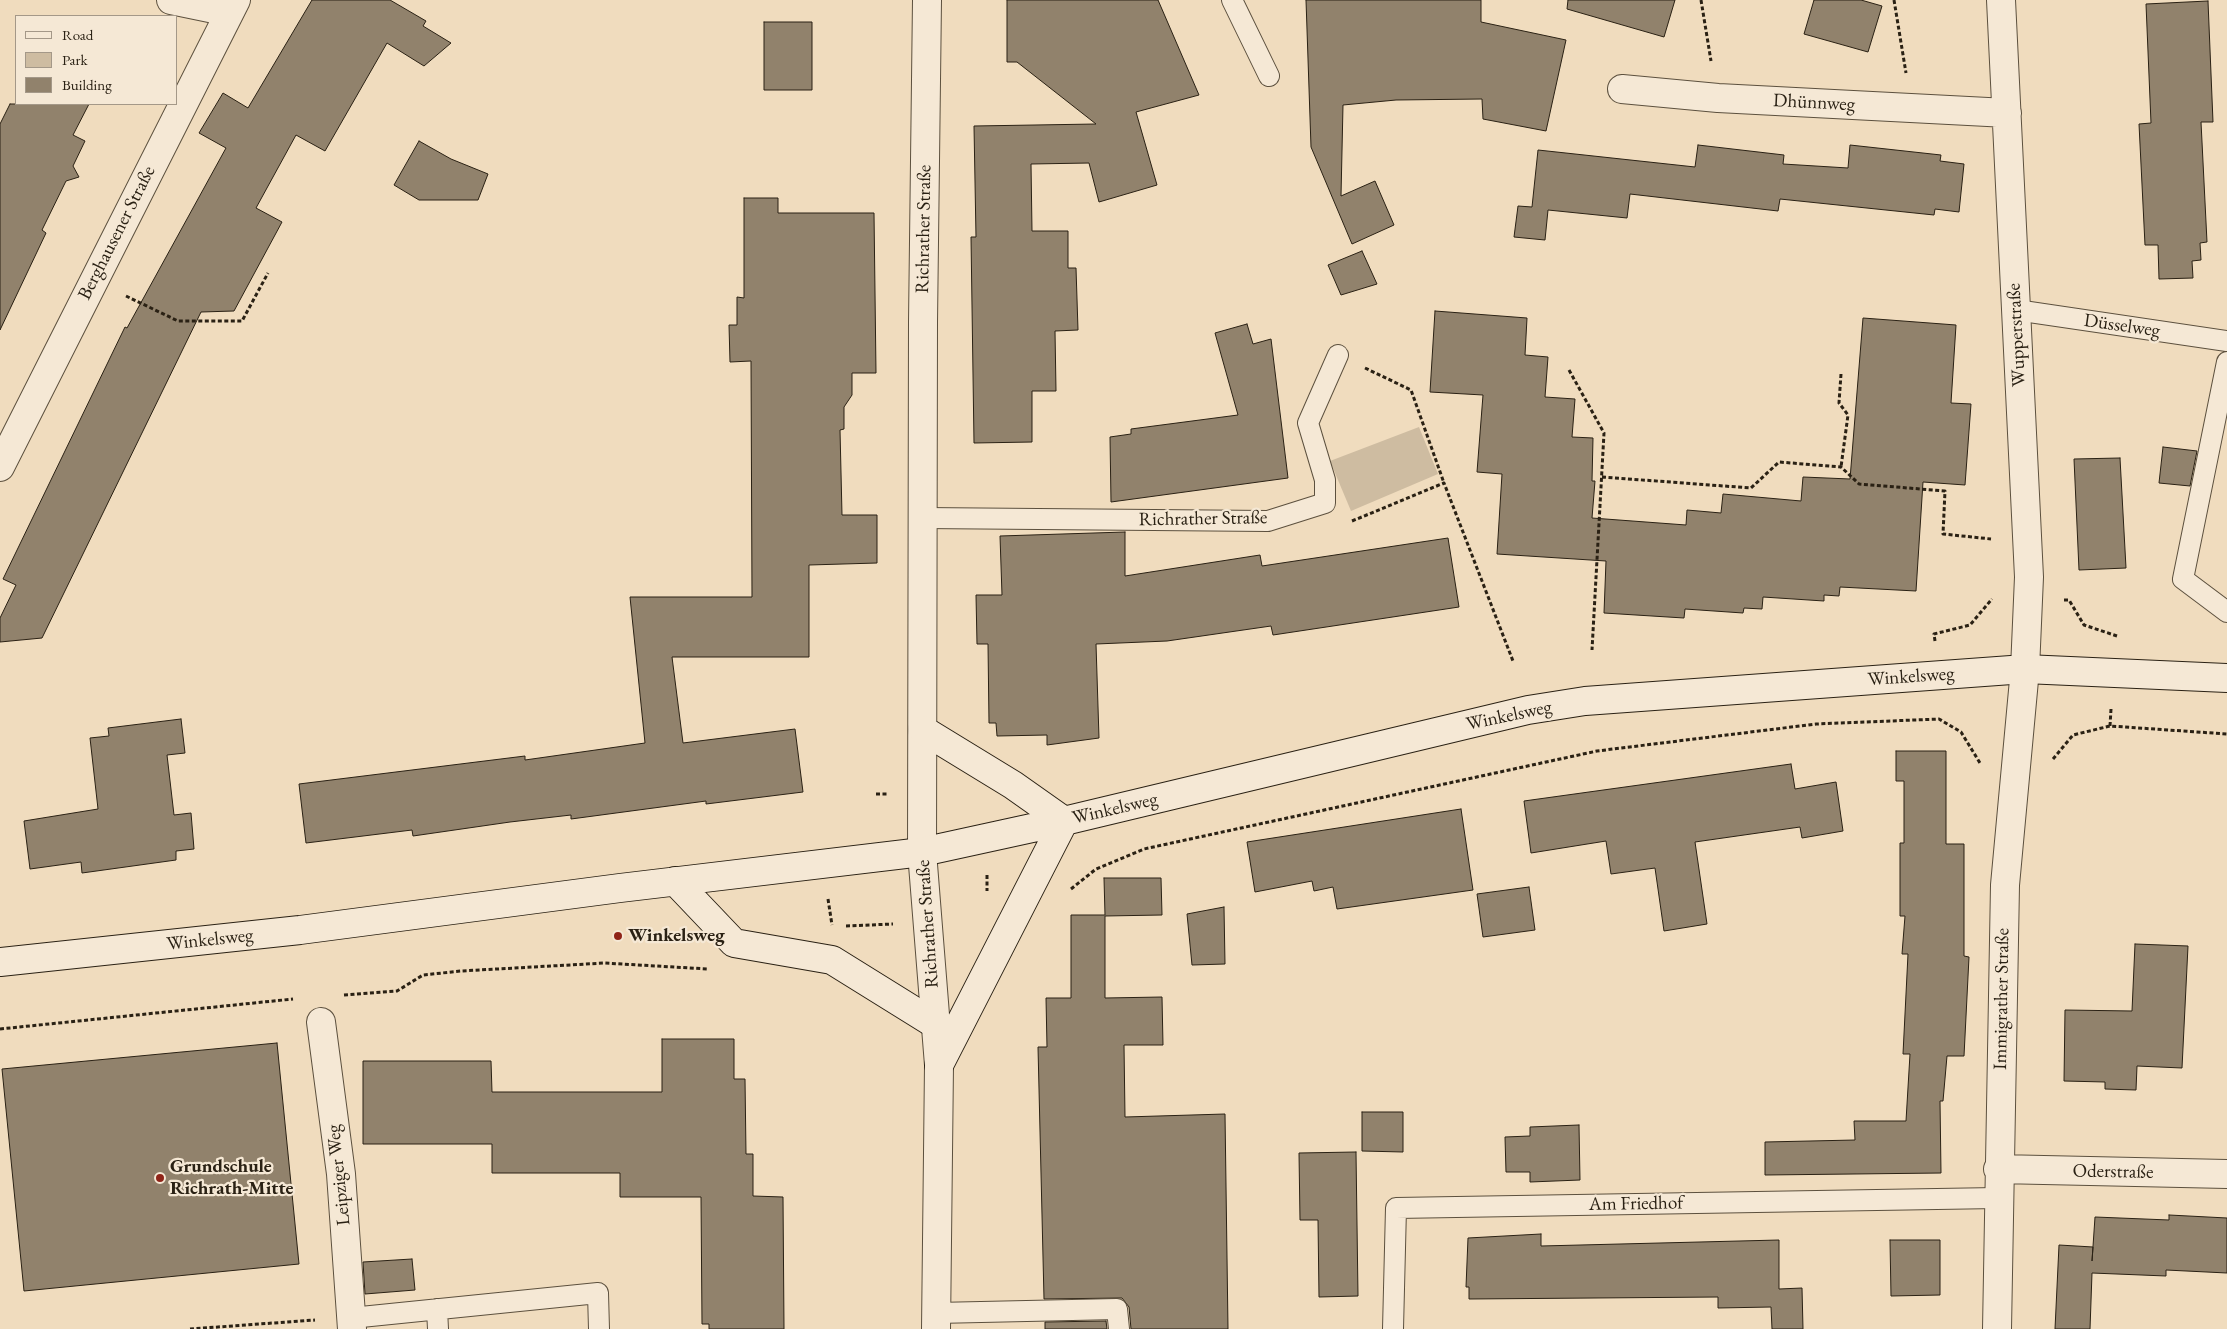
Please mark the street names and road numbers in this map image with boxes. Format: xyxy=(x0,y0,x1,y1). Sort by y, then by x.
street label: Dhünnweg xyxy=(1772,89,1856,117)
street label: Berghausener Straße xyxy=(73,162,161,304)
street label: Richrather Straße xyxy=(911,164,937,294)
street label: Wupperstraße xyxy=(2003,283,2031,387)
street label: Düsselweg xyxy=(2082,309,2162,343)
street label: Richrather Straße xyxy=(1138,506,1268,532)
street label: Winkelsweg xyxy=(1867,663,1955,691)
street label: Winkelsweg xyxy=(1464,696,1554,736)
street label: Winkelsweg xyxy=(1070,788,1160,830)
street label: Richrather Straße xyxy=(912,859,944,989)
street label: Winkelsweg xyxy=(166,924,254,956)
street label: Immigrather Straße xyxy=(1989,928,2015,1070)
street label: Leipziger Weg xyxy=(322,1123,356,1227)
street label: Oderstraße xyxy=(2072,1160,2154,1184)
street label: Am Friedhof xyxy=(1589,1192,1683,1216)

